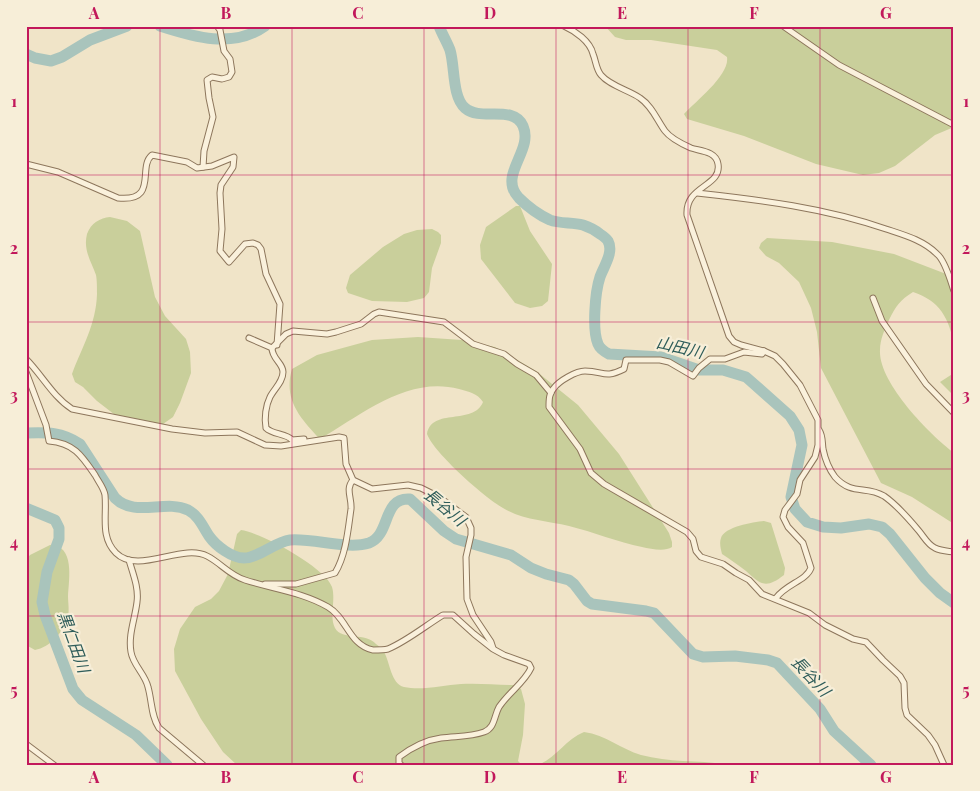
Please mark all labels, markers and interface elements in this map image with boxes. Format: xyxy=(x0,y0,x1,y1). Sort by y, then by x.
text: A xyxy=(88,2,100,23)
text: B xyxy=(221,2,232,23)
text: C xyxy=(352,2,364,23)
text: D xyxy=(484,2,496,23)
text: E xyxy=(617,2,627,23)
text: F xyxy=(749,2,759,23)
text: G xyxy=(880,2,892,23)
text: 1 xyxy=(11,90,17,111)
text: 1 xyxy=(963,90,969,111)
text: 2 xyxy=(10,237,18,258)
text: 2 xyxy=(962,237,970,258)
water label: 山田川 xyxy=(654,331,708,363)
text: 3 xyxy=(10,384,18,405)
text: 3 xyxy=(962,384,970,405)
water label: 長谷川 xyxy=(420,483,472,531)
text: 4 xyxy=(10,531,18,552)
text: 4 xyxy=(962,531,970,552)
water label: 黒仁田川 xyxy=(54,608,96,677)
water label: 長谷川 xyxy=(787,651,837,702)
text: 5 xyxy=(10,679,18,700)
text: 5 xyxy=(962,679,970,700)
text: A xyxy=(88,766,100,787)
text: B xyxy=(221,766,232,787)
text: C xyxy=(352,766,364,787)
text: D xyxy=(484,766,496,787)
text: E xyxy=(617,766,627,787)
text: F xyxy=(749,766,759,787)
text: G xyxy=(880,766,892,787)

